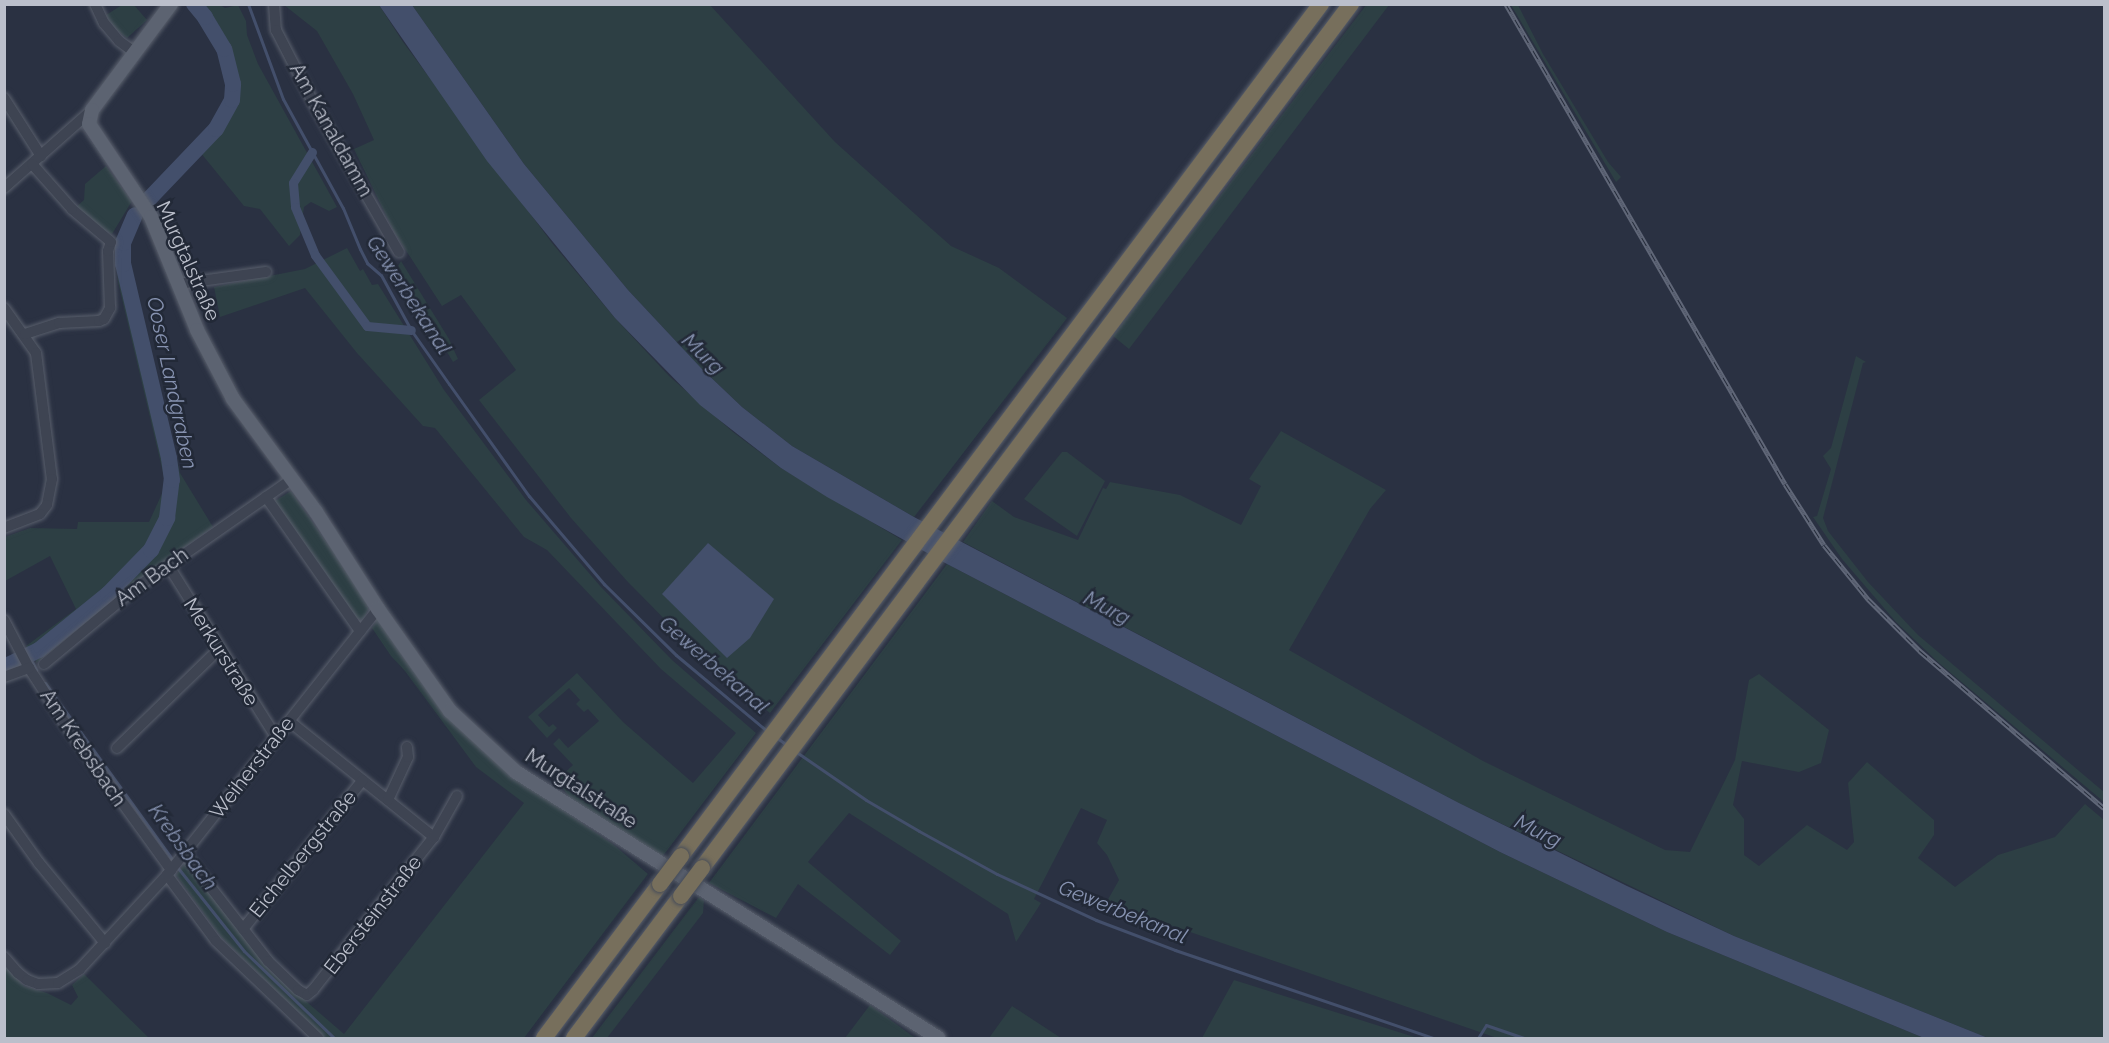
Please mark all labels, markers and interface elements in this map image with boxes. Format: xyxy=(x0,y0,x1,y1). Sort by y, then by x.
street label: Am Kanaldamm xyxy=(284,59,378,201)
street label: Murgtalstraße xyxy=(151,197,225,325)
water label: Gewerbekanal xyxy=(361,231,457,359)
water label: Ooser Landgraben xyxy=(141,294,203,472)
water label: Murg xyxy=(677,328,729,380)
street label: Am Bach xyxy=(111,543,193,611)
water label: Murg xyxy=(1079,585,1135,631)
street label: Merkurstraße xyxy=(178,594,264,710)
water label: Gewerbekanal xyxy=(654,611,774,719)
street label: Am Krebsbach xyxy=(35,685,131,811)
street label: Weiherstraße xyxy=(205,712,299,824)
street label: Murgtalstraße xyxy=(521,744,641,834)
street label: Eichelbergstraße xyxy=(244,786,362,922)
water label: Krebsbach xyxy=(143,799,223,895)
water label: Murg xyxy=(1510,809,1566,853)
street label: Ebersteinstraße xyxy=(319,851,427,979)
water label: Gewerbekanal xyxy=(1055,875,1191,949)

